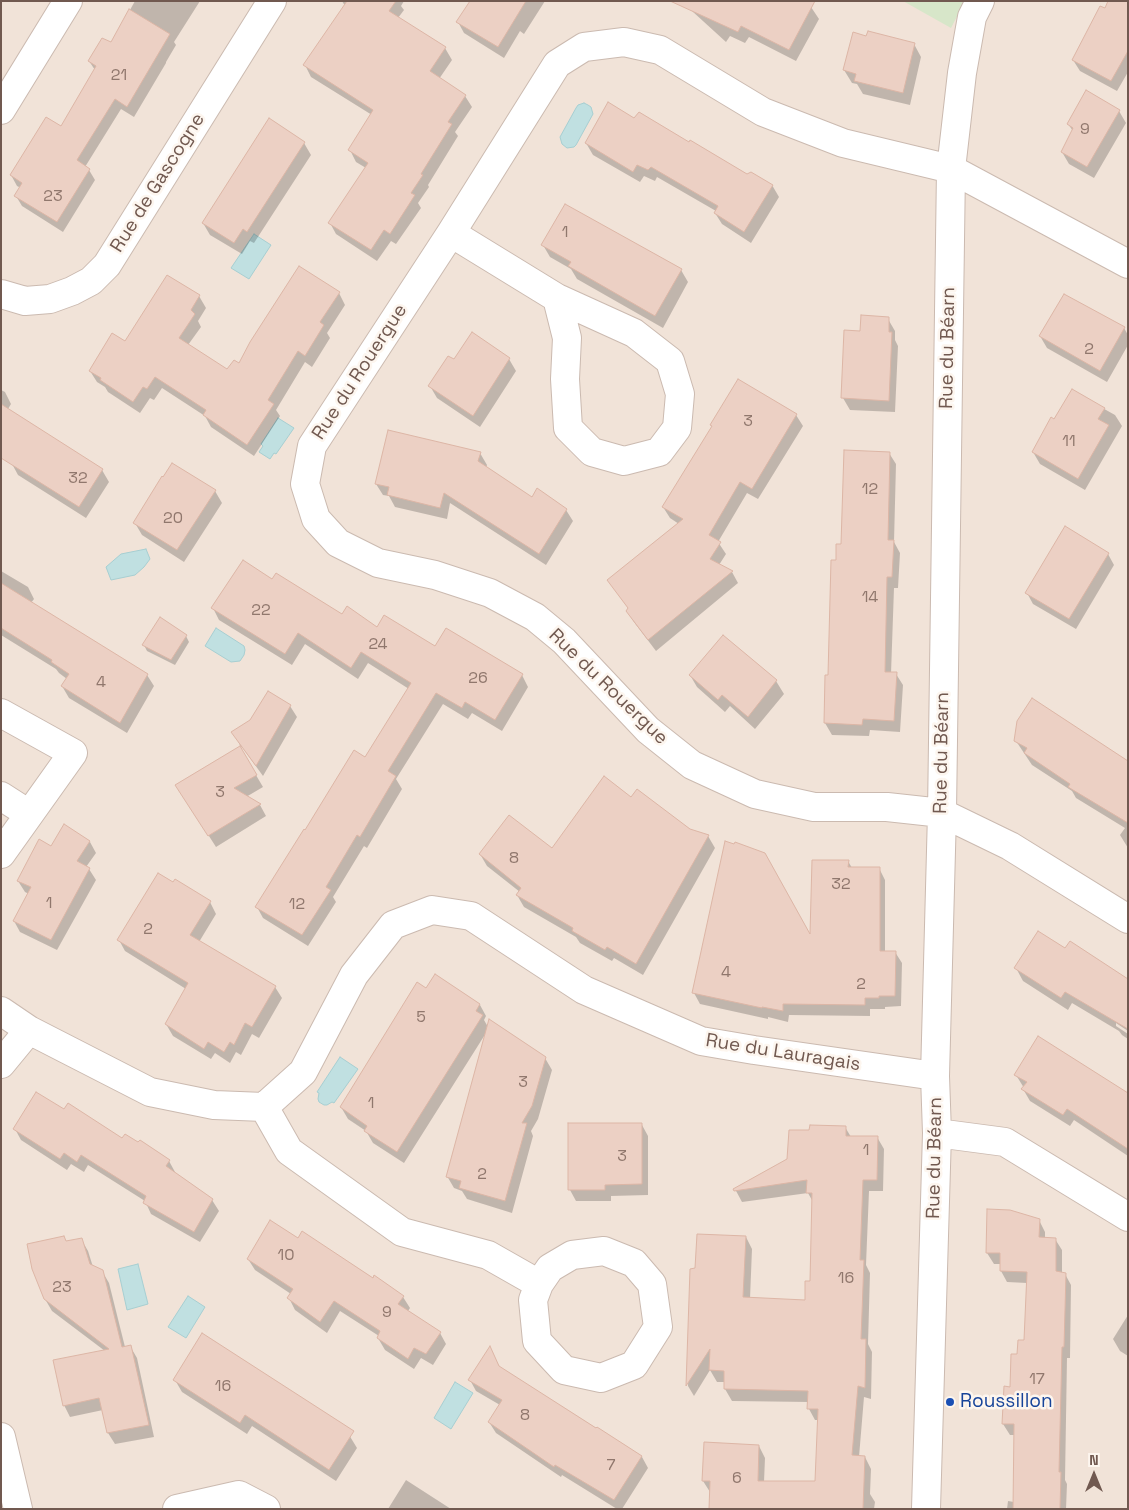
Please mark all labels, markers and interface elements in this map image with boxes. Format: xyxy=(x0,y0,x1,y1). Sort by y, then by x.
house number: 21 xyxy=(111,66,127,86)
street label: Rue de Gascogne xyxy=(106,109,210,257)
house number: 9 xyxy=(1080,120,1090,140)
house number: 23 xyxy=(43,187,63,207)
house number: 1 xyxy=(562,223,568,243)
street label: Rue du Béarn xyxy=(936,287,960,409)
street label: Rue du Rouergue xyxy=(308,300,412,444)
house number: 2 xyxy=(1084,340,1094,360)
house number: 3 xyxy=(743,412,753,432)
house number: 11 xyxy=(1062,432,1076,452)
house number: 32 xyxy=(68,469,88,489)
house number: 12 xyxy=(862,480,878,500)
house number: 20 xyxy=(163,509,183,529)
house number: 14 xyxy=(862,588,878,608)
house number: 22 xyxy=(251,601,271,621)
street label: Rue du Rouergue xyxy=(544,624,672,750)
house number: 24 xyxy=(368,635,388,655)
house number: 26 xyxy=(468,669,488,689)
house number: 4 xyxy=(96,673,106,693)
street label: Rue du Béarn xyxy=(930,692,954,814)
house number: 3 xyxy=(215,783,225,803)
house number: 8 xyxy=(509,849,519,869)
house number: 32 xyxy=(831,875,851,895)
house number: 1 xyxy=(46,894,52,914)
house number: 12 xyxy=(289,895,305,915)
house number: 2 xyxy=(143,920,153,940)
house number: 4 xyxy=(721,963,731,983)
house number: 2 xyxy=(856,975,866,995)
house number: 5 xyxy=(416,1008,426,1028)
street label: Rue du Lauragais xyxy=(704,1030,862,1076)
house number: 3 xyxy=(518,1073,528,1093)
house number: 1 xyxy=(368,1094,374,1114)
street label: Rue du Béarn xyxy=(923,1097,947,1219)
house number: 1 xyxy=(863,1141,869,1161)
house number: 3 xyxy=(617,1147,627,1167)
house number: 2 xyxy=(477,1165,487,1185)
house number: 10 xyxy=(278,1246,294,1266)
house number: 16 xyxy=(838,1269,854,1289)
house number: 23 xyxy=(52,1278,72,1298)
house number: 9 xyxy=(382,1303,392,1323)
house number: 17 xyxy=(1029,1370,1045,1390)
house number: 16 xyxy=(215,1377,231,1397)
place label: Roussillon xyxy=(960,1391,1053,1413)
marker: Roussillon xyxy=(944,1396,956,1408)
house number: 8 xyxy=(520,1406,530,1426)
north arrow xyxy=(1069,1450,1119,1500)
text: N xyxy=(1089,1451,1099,1469)
house number: 7 xyxy=(606,1456,616,1476)
house number: 6 xyxy=(732,1469,742,1489)

